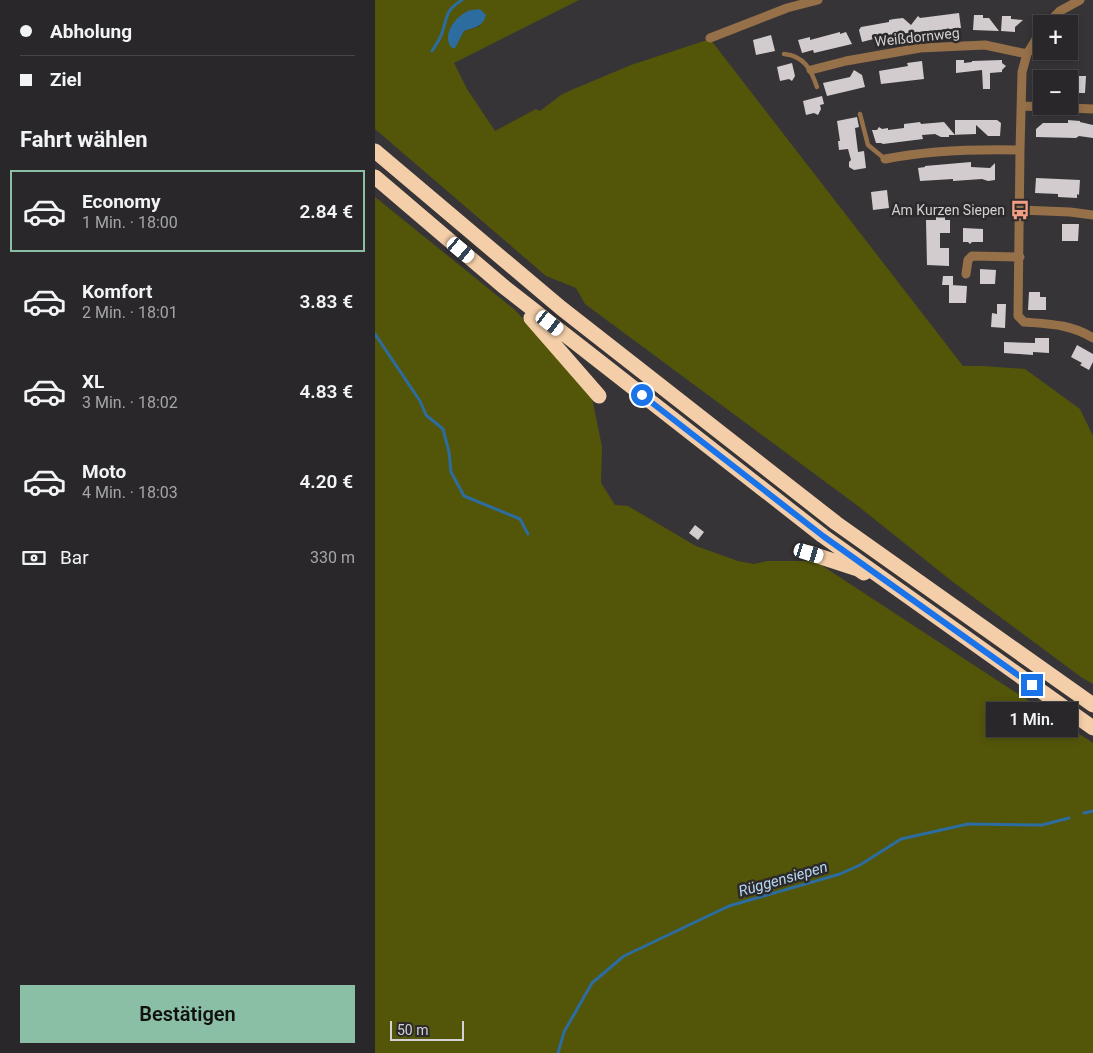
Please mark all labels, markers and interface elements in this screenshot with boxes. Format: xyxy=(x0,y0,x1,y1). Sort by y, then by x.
map controls xyxy=(1033,15,1078,115)
button: + xyxy=(1033,15,1078,60)
text: Abholung xyxy=(50,20,132,43)
street label: Weißdornweg xyxy=(874,25,960,49)
text: Ziel xyxy=(50,68,82,91)
button: − xyxy=(1033,70,1078,115)
text: Fahrt wählen xyxy=(20,127,148,152)
icon: car xyxy=(22,189,67,234)
text: Economy xyxy=(82,190,161,213)
bus stop icon: Am Kurzen Siepen xyxy=(1009,199,1031,221)
text: 2.84 € xyxy=(299,200,353,223)
place label: Am Kurzen Siepen xyxy=(891,202,1005,218)
text: 1 Min. · 18:00 xyxy=(82,213,178,232)
car xyxy=(444,235,477,265)
icon: car xyxy=(22,279,67,324)
text: Komfort xyxy=(82,280,152,303)
text: 3.83 € xyxy=(299,290,353,313)
text: 2 Min. · 18:01 xyxy=(82,303,178,322)
car xyxy=(533,308,566,338)
icon: car xyxy=(22,369,67,414)
text: XL xyxy=(82,370,104,393)
text: 4.83 € xyxy=(299,380,353,403)
route start xyxy=(631,384,653,406)
text: 3 Min. · 18:02 xyxy=(82,393,178,412)
icon: car xyxy=(22,459,67,504)
text: Moto xyxy=(82,460,126,483)
text: 4.20 € xyxy=(299,470,353,493)
text: 4 Min. · 18:03 xyxy=(82,483,178,502)
car xyxy=(792,541,825,565)
icon: cash xyxy=(20,544,48,572)
text: Bar xyxy=(60,546,89,569)
text: 330 m xyxy=(310,548,355,567)
route end xyxy=(1021,674,1043,696)
callout: 1 Min. xyxy=(986,702,1078,738)
text: 1 Min. xyxy=(1010,710,1054,729)
water label: Rüggensiepen xyxy=(736,858,830,900)
button: Bestätigen xyxy=(20,985,355,1043)
scale bar xyxy=(390,1018,464,1041)
text: 50 m xyxy=(397,1022,429,1038)

